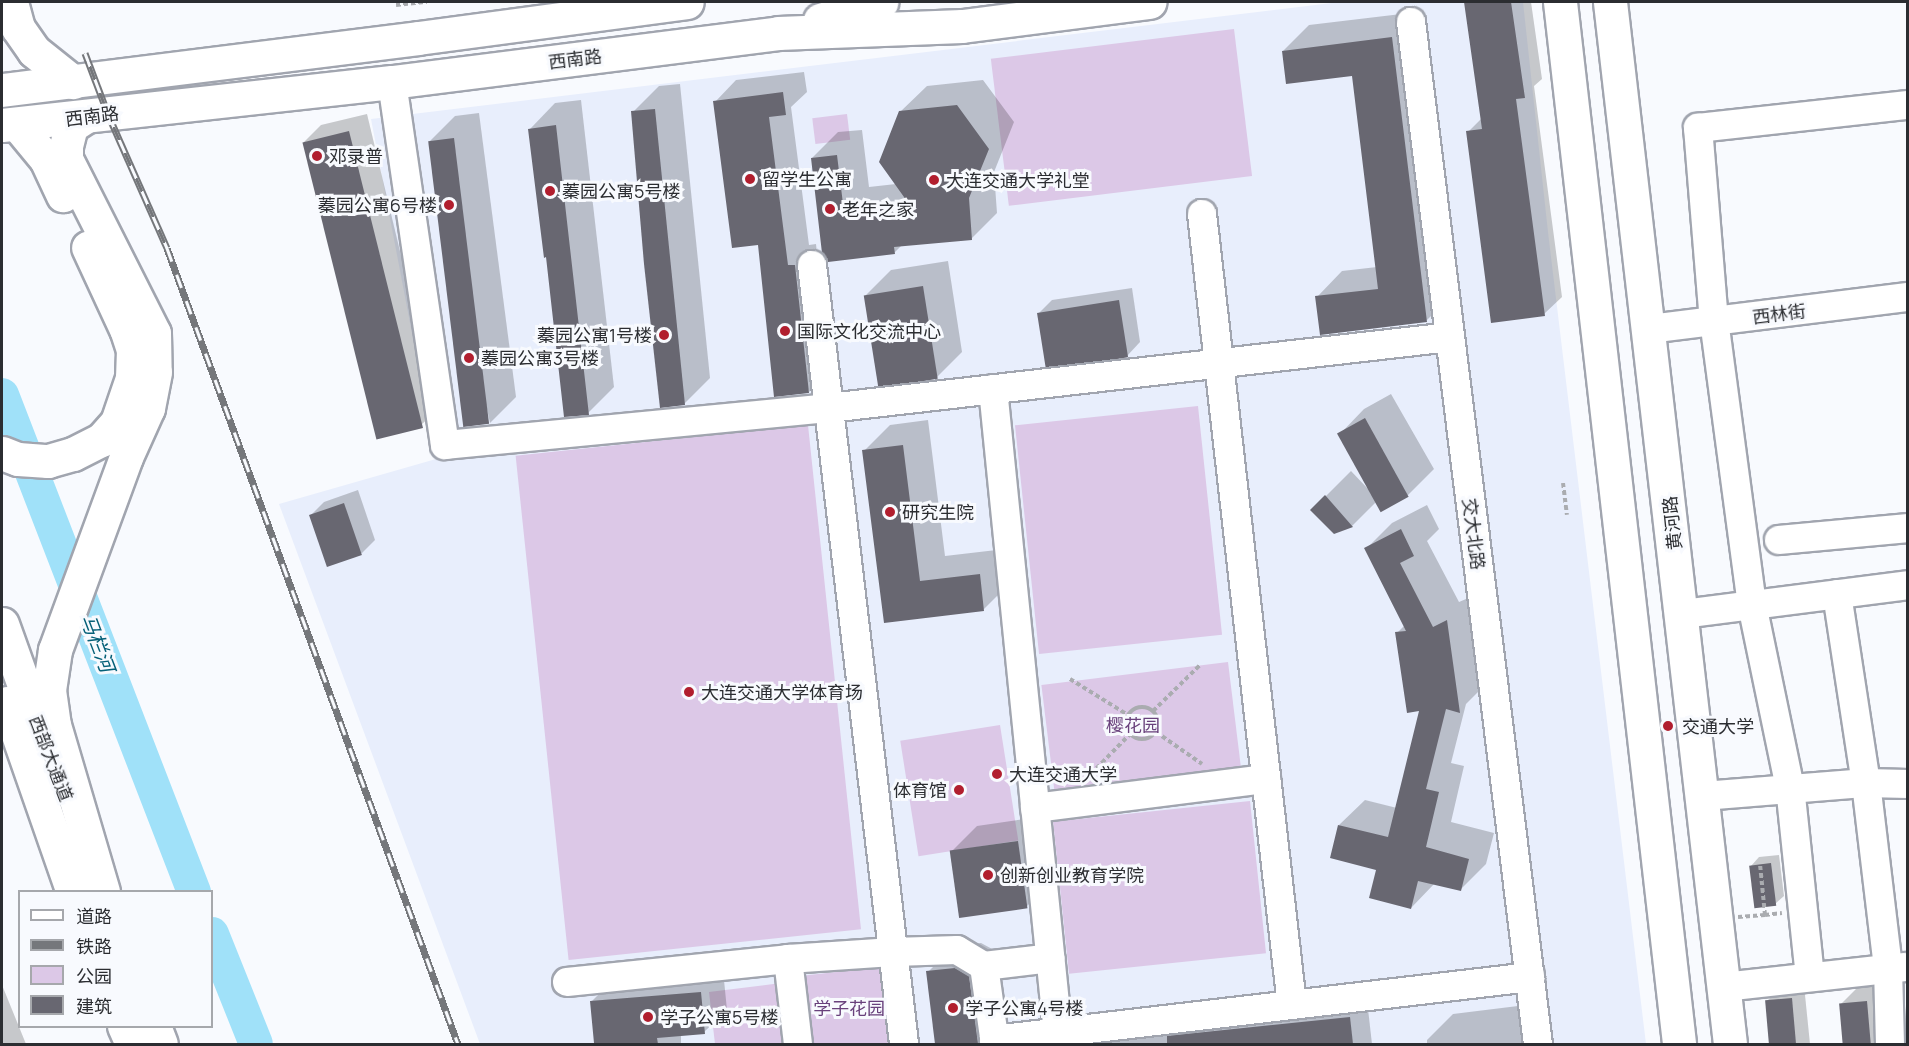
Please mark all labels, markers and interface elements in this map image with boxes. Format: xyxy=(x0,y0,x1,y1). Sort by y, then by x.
street label: 西南路 xyxy=(547,45,603,73)
street label: 西南路 xyxy=(64,102,120,130)
place label: 邓录普 xyxy=(329,145,383,167)
marker: 邓录普 xyxy=(310,149,324,163)
place label: 留学生公寓 xyxy=(762,168,852,190)
place label: 大连交通大学礼堂 xyxy=(946,169,1090,191)
marker: 留学生公寓 xyxy=(743,172,757,186)
marker: 大连交通大学礼堂 xyxy=(927,173,941,187)
place label: 蓁园公寓5号楼 xyxy=(562,180,680,202)
marker: 蓁园公寓5号楼 xyxy=(543,184,557,198)
place label: 蓁园公寓6号楼 xyxy=(318,194,437,216)
marker: 蓁园公寓6号楼 xyxy=(442,198,456,212)
place label: 老年之家 xyxy=(842,198,914,220)
marker: 老年之家 xyxy=(823,202,837,216)
street label: 西林街 xyxy=(1751,300,1807,328)
place label: 国际文化交流中心 xyxy=(797,320,941,342)
place label: 蓁园公寓1号楼 xyxy=(537,324,652,346)
marker: 国际文化交流中心 xyxy=(778,324,792,338)
marker: 蓁园公寓1号楼 xyxy=(657,328,671,342)
place label: 蓁园公寓3号楼 xyxy=(481,347,599,369)
marker: 蓁园公寓3号楼 xyxy=(462,351,476,365)
street label: 黄河路 xyxy=(1658,495,1686,551)
street label: 交大北路 xyxy=(1459,497,1489,571)
place label: 研究生院 xyxy=(902,501,974,523)
marker: 研究生院 xyxy=(883,505,897,519)
water label: 马栏河 xyxy=(76,611,120,675)
place label: 大连交通大学体育场 xyxy=(701,681,863,703)
marker: 大连交通大学体育场 xyxy=(682,685,696,699)
street label: 西部大通道 xyxy=(25,712,77,804)
park label: 樱花园 xyxy=(1106,714,1160,736)
place label: 交通大学 xyxy=(1682,715,1754,737)
marker: 交通大学 xyxy=(1659,717,1677,735)
place label: 大连交通大学 xyxy=(1009,763,1117,785)
marker: 大连交通大学 xyxy=(990,767,1004,781)
place label: 体育馆 xyxy=(893,779,947,801)
marker: 体育馆 xyxy=(952,783,966,797)
place label: 创新创业教育学院 xyxy=(1000,864,1144,886)
marker: 创新创业教育学院 xyxy=(981,868,995,882)
legend xyxy=(18,890,213,1028)
text: 道路 xyxy=(76,904,112,928)
text: 铁路 xyxy=(76,934,112,958)
text: 公园 xyxy=(76,964,112,988)
text: 建筑 xyxy=(76,994,112,1018)
park label: 学子花园 xyxy=(813,997,885,1019)
place label: 学子公寓4号楼 xyxy=(965,997,1084,1019)
marker: 学子公寓4号楼 xyxy=(946,1001,960,1015)
place label: 学子公寓5号楼 xyxy=(660,1006,778,1028)
marker: 学子公寓5号楼 xyxy=(641,1010,655,1024)

